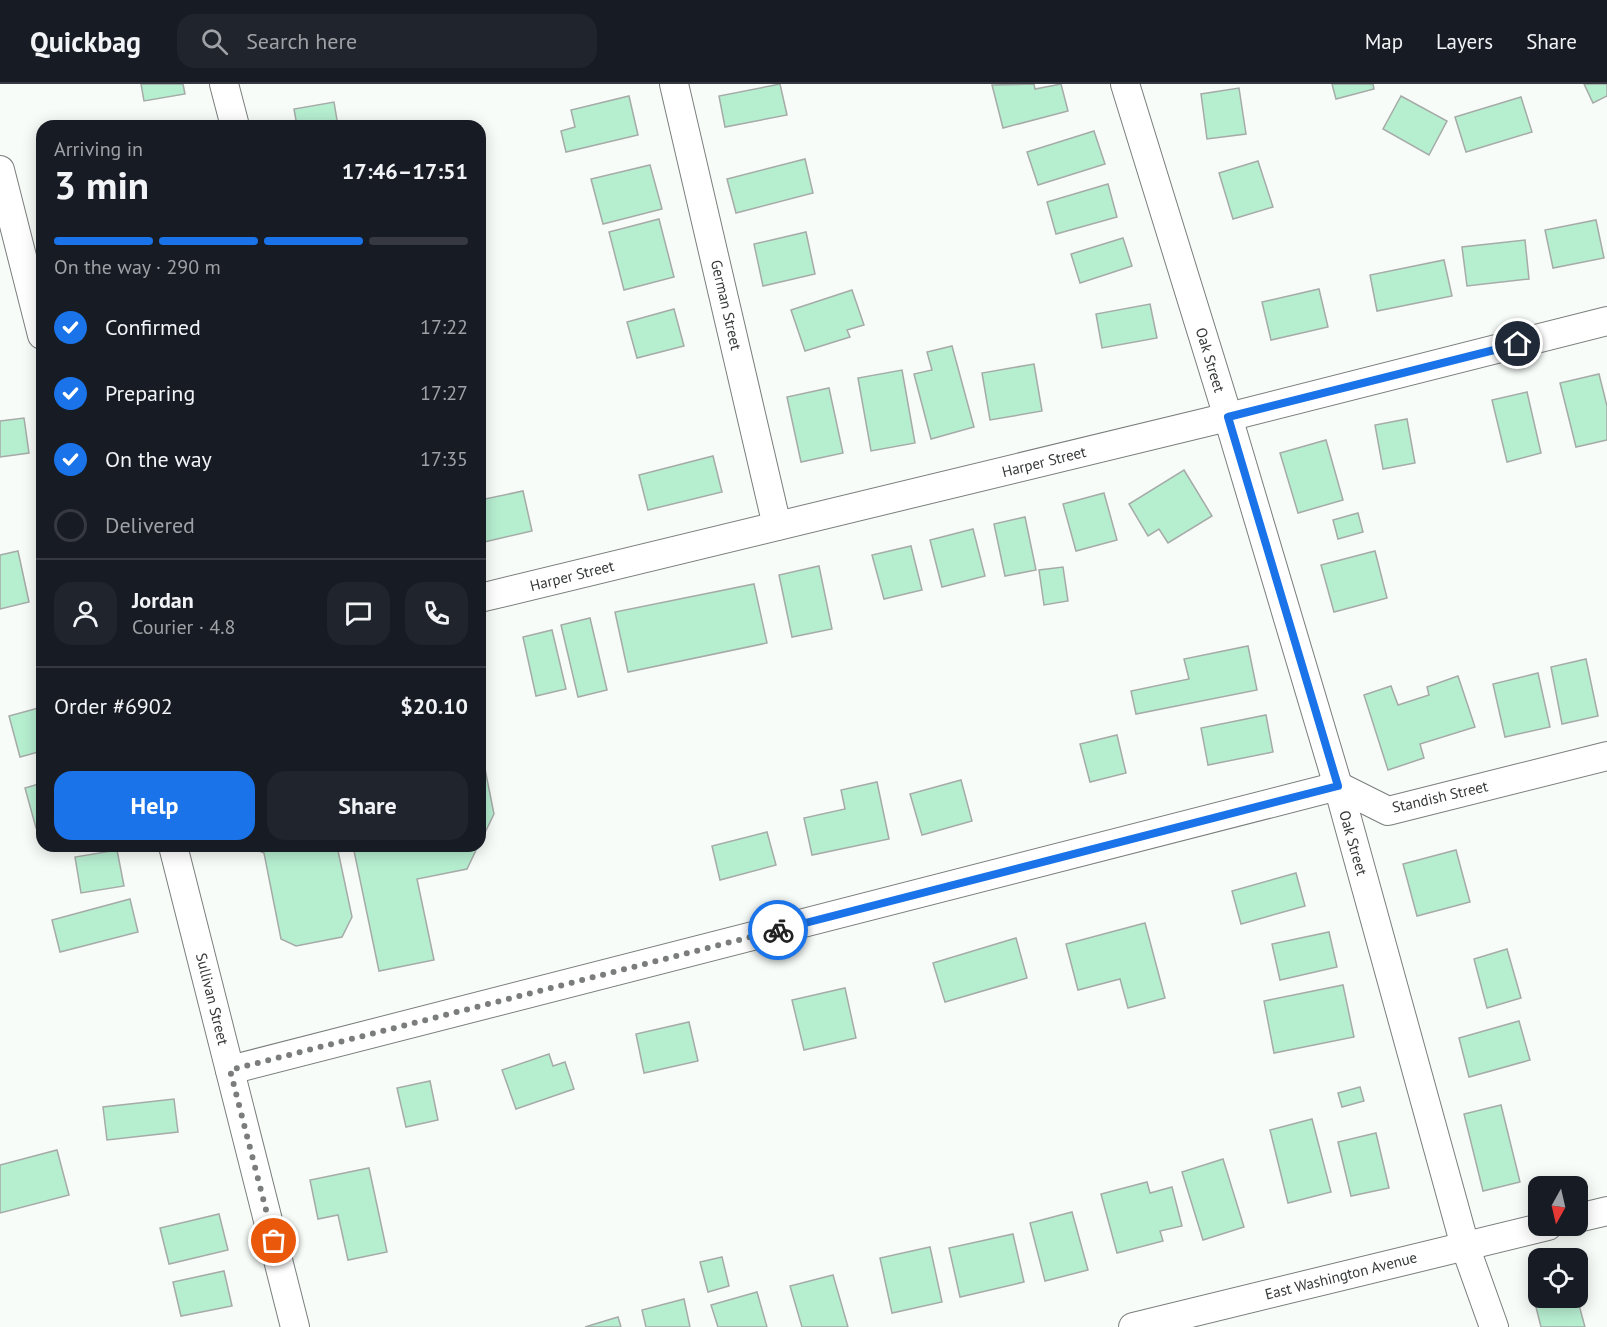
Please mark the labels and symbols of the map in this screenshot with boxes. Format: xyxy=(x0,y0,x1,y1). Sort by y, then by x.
street label: German Street xyxy=(707,258,746,352)
pin xyxy=(1492,318,1543,369)
street label: Oak Street xyxy=(1192,325,1229,395)
street label: Harper Street xyxy=(1000,442,1088,481)
street label: Harper Street xyxy=(528,556,616,595)
street label: Standish Street xyxy=(1390,776,1490,817)
street label: Oak Street xyxy=(1335,808,1372,878)
courier xyxy=(748,900,808,960)
street label: Sullivan Street xyxy=(192,951,233,1047)
north arrow xyxy=(1528,1176,1588,1236)
pin xyxy=(248,1215,299,1266)
street label: East Washington Avenue xyxy=(1263,1247,1419,1304)

